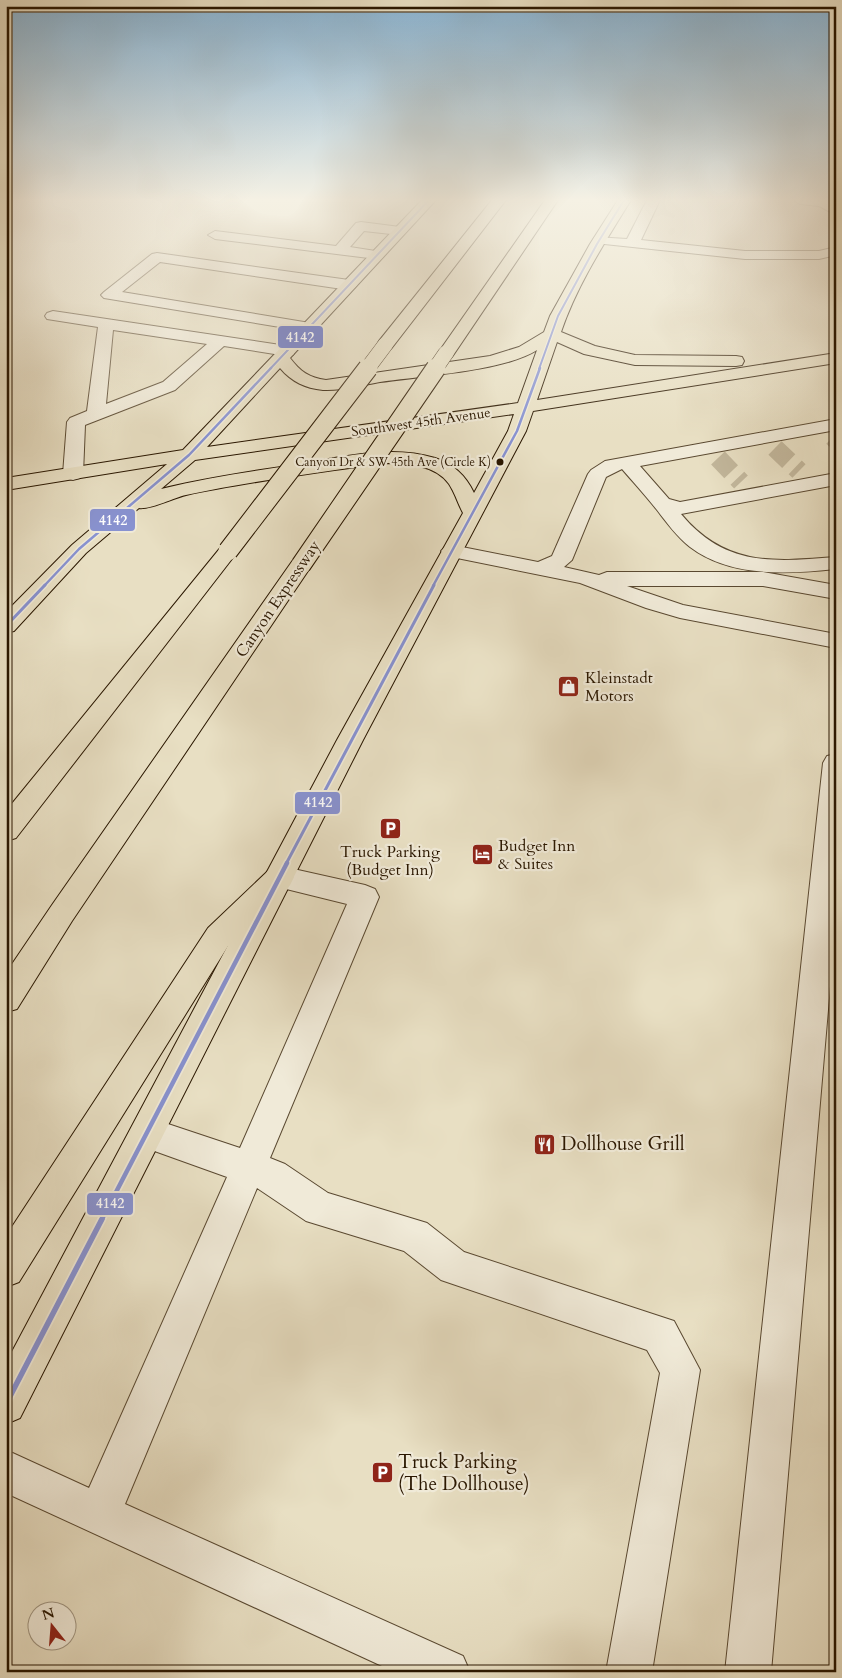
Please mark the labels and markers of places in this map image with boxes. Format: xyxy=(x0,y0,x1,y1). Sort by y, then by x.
place label: Canyon Dr & SW 45th Ave (Circle K) xyxy=(295,454,491,470)
marker: Canyon Dr & SW 45th Ave (Circle K) xyxy=(495,457,505,467)
place label: Kleinstadt Motors xyxy=(585,667,653,707)
shop icon: Kleinstadt Motors xyxy=(557,675,581,699)
parking icon: Truck Parking (Budget Inn) xyxy=(378,816,402,840)
place label: Budget Inn & Suites xyxy=(498,835,575,875)
place label: Truck Parking (Budget Inn) xyxy=(340,841,440,881)
hotel icon: Budget Inn & Suites xyxy=(470,843,494,867)
place label: Dollhouse Grill xyxy=(561,1131,685,1157)
restaurant icon: Dollhouse Grill xyxy=(533,1132,557,1156)
place label: Truck Parking (The Dollhouse) xyxy=(398,1449,530,1497)
parking icon: Truck Parking (The Dollhouse) xyxy=(370,1461,394,1485)

